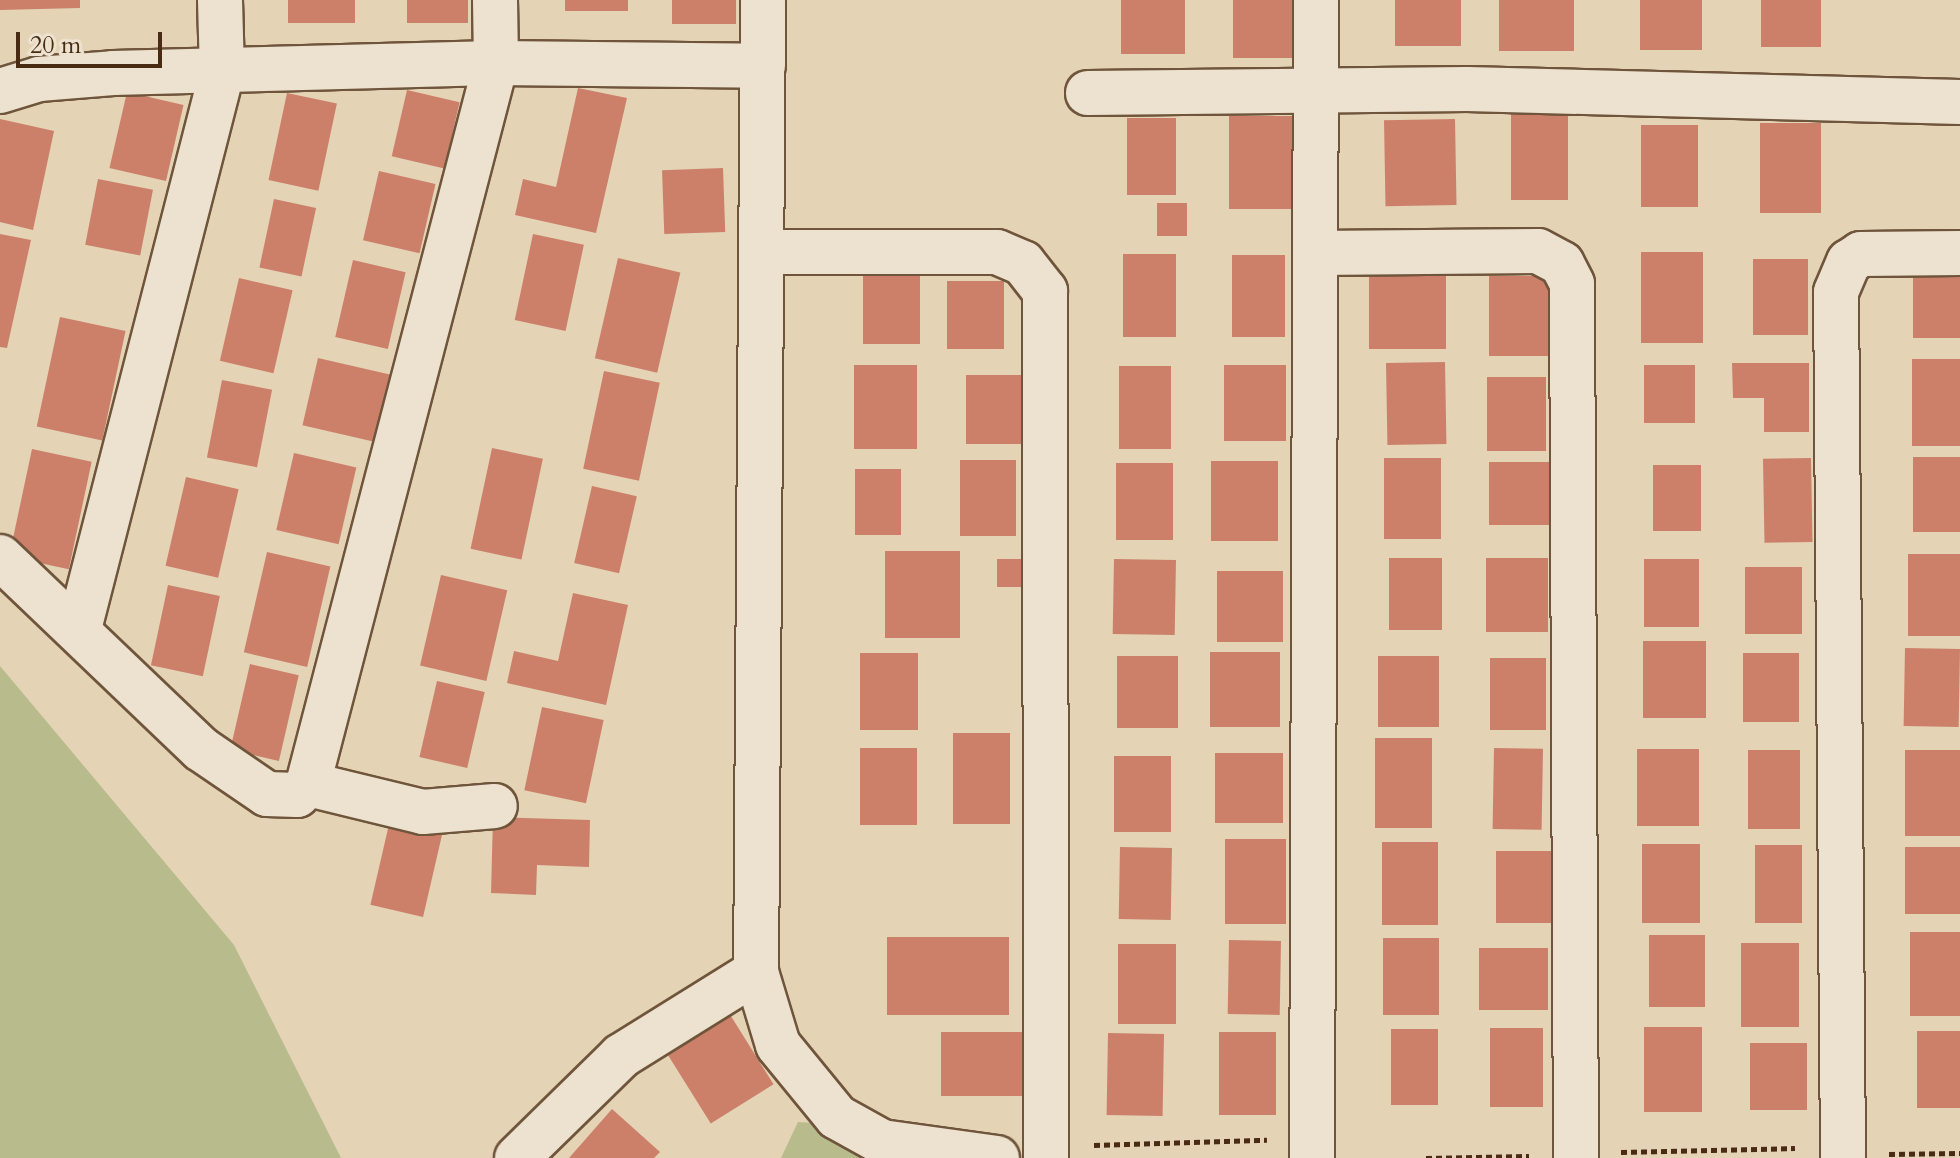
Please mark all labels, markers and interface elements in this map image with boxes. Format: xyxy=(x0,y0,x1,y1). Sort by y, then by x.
scale bar xyxy=(20,16,166,66)
text: 20 m xyxy=(30,29,81,62)

